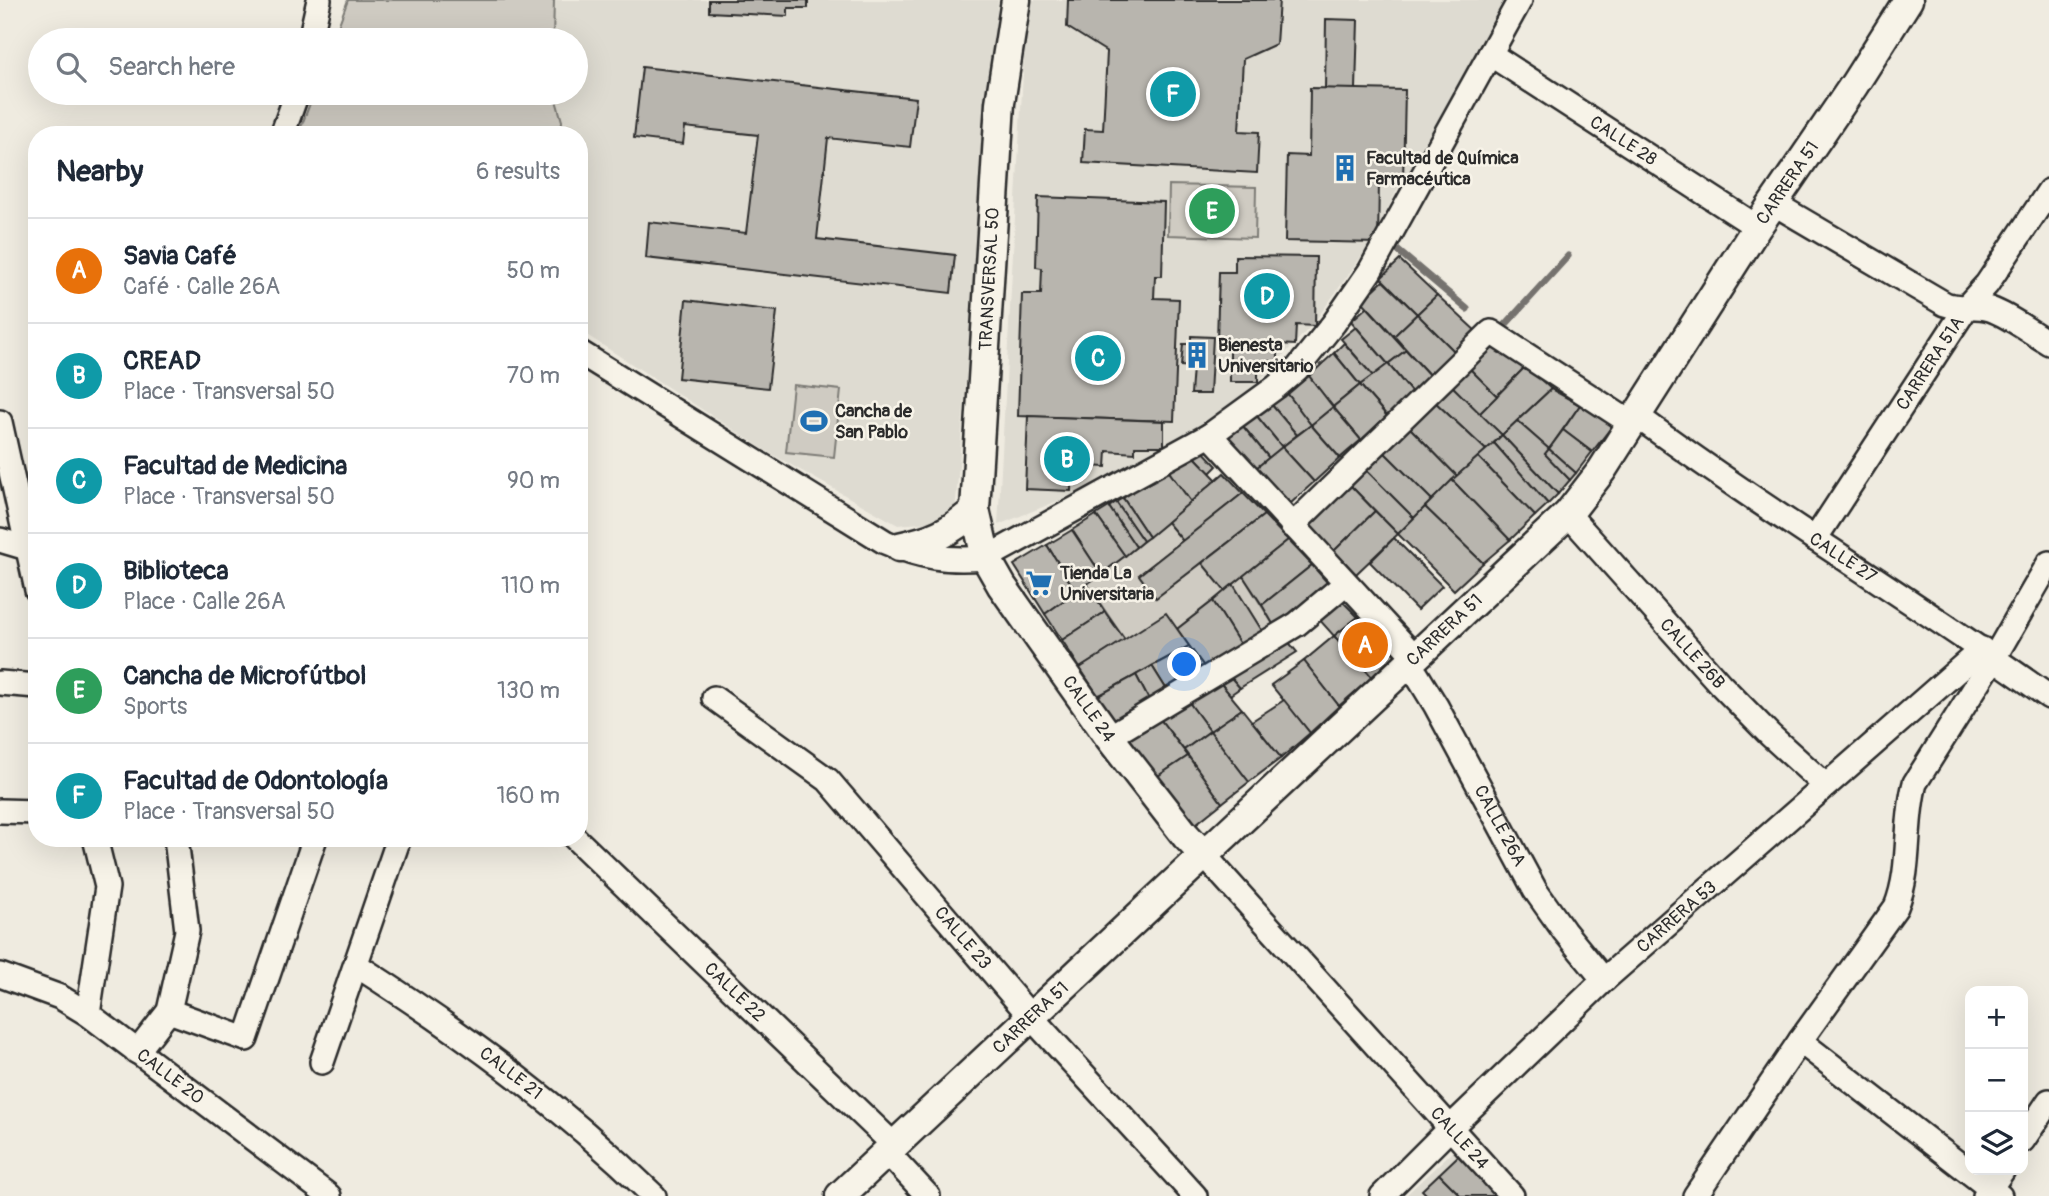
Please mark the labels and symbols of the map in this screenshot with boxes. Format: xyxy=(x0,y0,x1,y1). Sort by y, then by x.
pin: F xyxy=(1150,68,1196,120)
street label: CALLE 28 xyxy=(1585,111,1661,171)
street label: CARRERA 51 xyxy=(1751,137,1824,229)
place label: Facultad de Química Farmacéutica xyxy=(1366,147,1519,191)
building icon: Facultad de Química Farmacéutica xyxy=(1330,153,1360,183)
pin: E xyxy=(1189,185,1235,237)
street label: TRANSVERSAL 50 xyxy=(974,207,1005,351)
pin: D xyxy=(1244,270,1290,322)
street label: CARRERA 51A xyxy=(1891,312,1970,415)
pin: C xyxy=(1075,332,1121,384)
place label: Bienesta Universitario xyxy=(1218,334,1314,378)
building icon: Bienesta Universitario xyxy=(1182,340,1212,370)
place label: Cancha de San Pablo xyxy=(835,400,913,444)
sports icon: Cancha de San Pablo xyxy=(799,406,829,436)
pin: B xyxy=(1044,433,1090,485)
street label: CALLE 27 xyxy=(1805,527,1881,589)
place label: Tienda La Universitaria xyxy=(1059,562,1155,606)
supermarket icon: Tienda La Universitaria xyxy=(1024,568,1054,598)
street label: CARRERA 51 xyxy=(1402,589,1487,671)
street label: CALLE 26B xyxy=(1655,614,1730,694)
pin: A xyxy=(1342,619,1388,671)
your location xyxy=(1167,647,1201,681)
street label: CALLE 24 xyxy=(1057,671,1121,748)
street label: CALLE 26A xyxy=(1469,781,1531,871)
street label: CARRERA 53 xyxy=(1632,876,1722,958)
street label: CALLE 23 xyxy=(929,902,996,974)
street label: CALLE 22 xyxy=(699,957,770,1027)
street label: CARRERA 51 xyxy=(988,977,1074,1059)
street label: CALLE 21 xyxy=(475,1042,547,1105)
street label: CALLE 20 xyxy=(132,1044,209,1110)
street label: CALLE 24 xyxy=(1425,1102,1494,1175)

